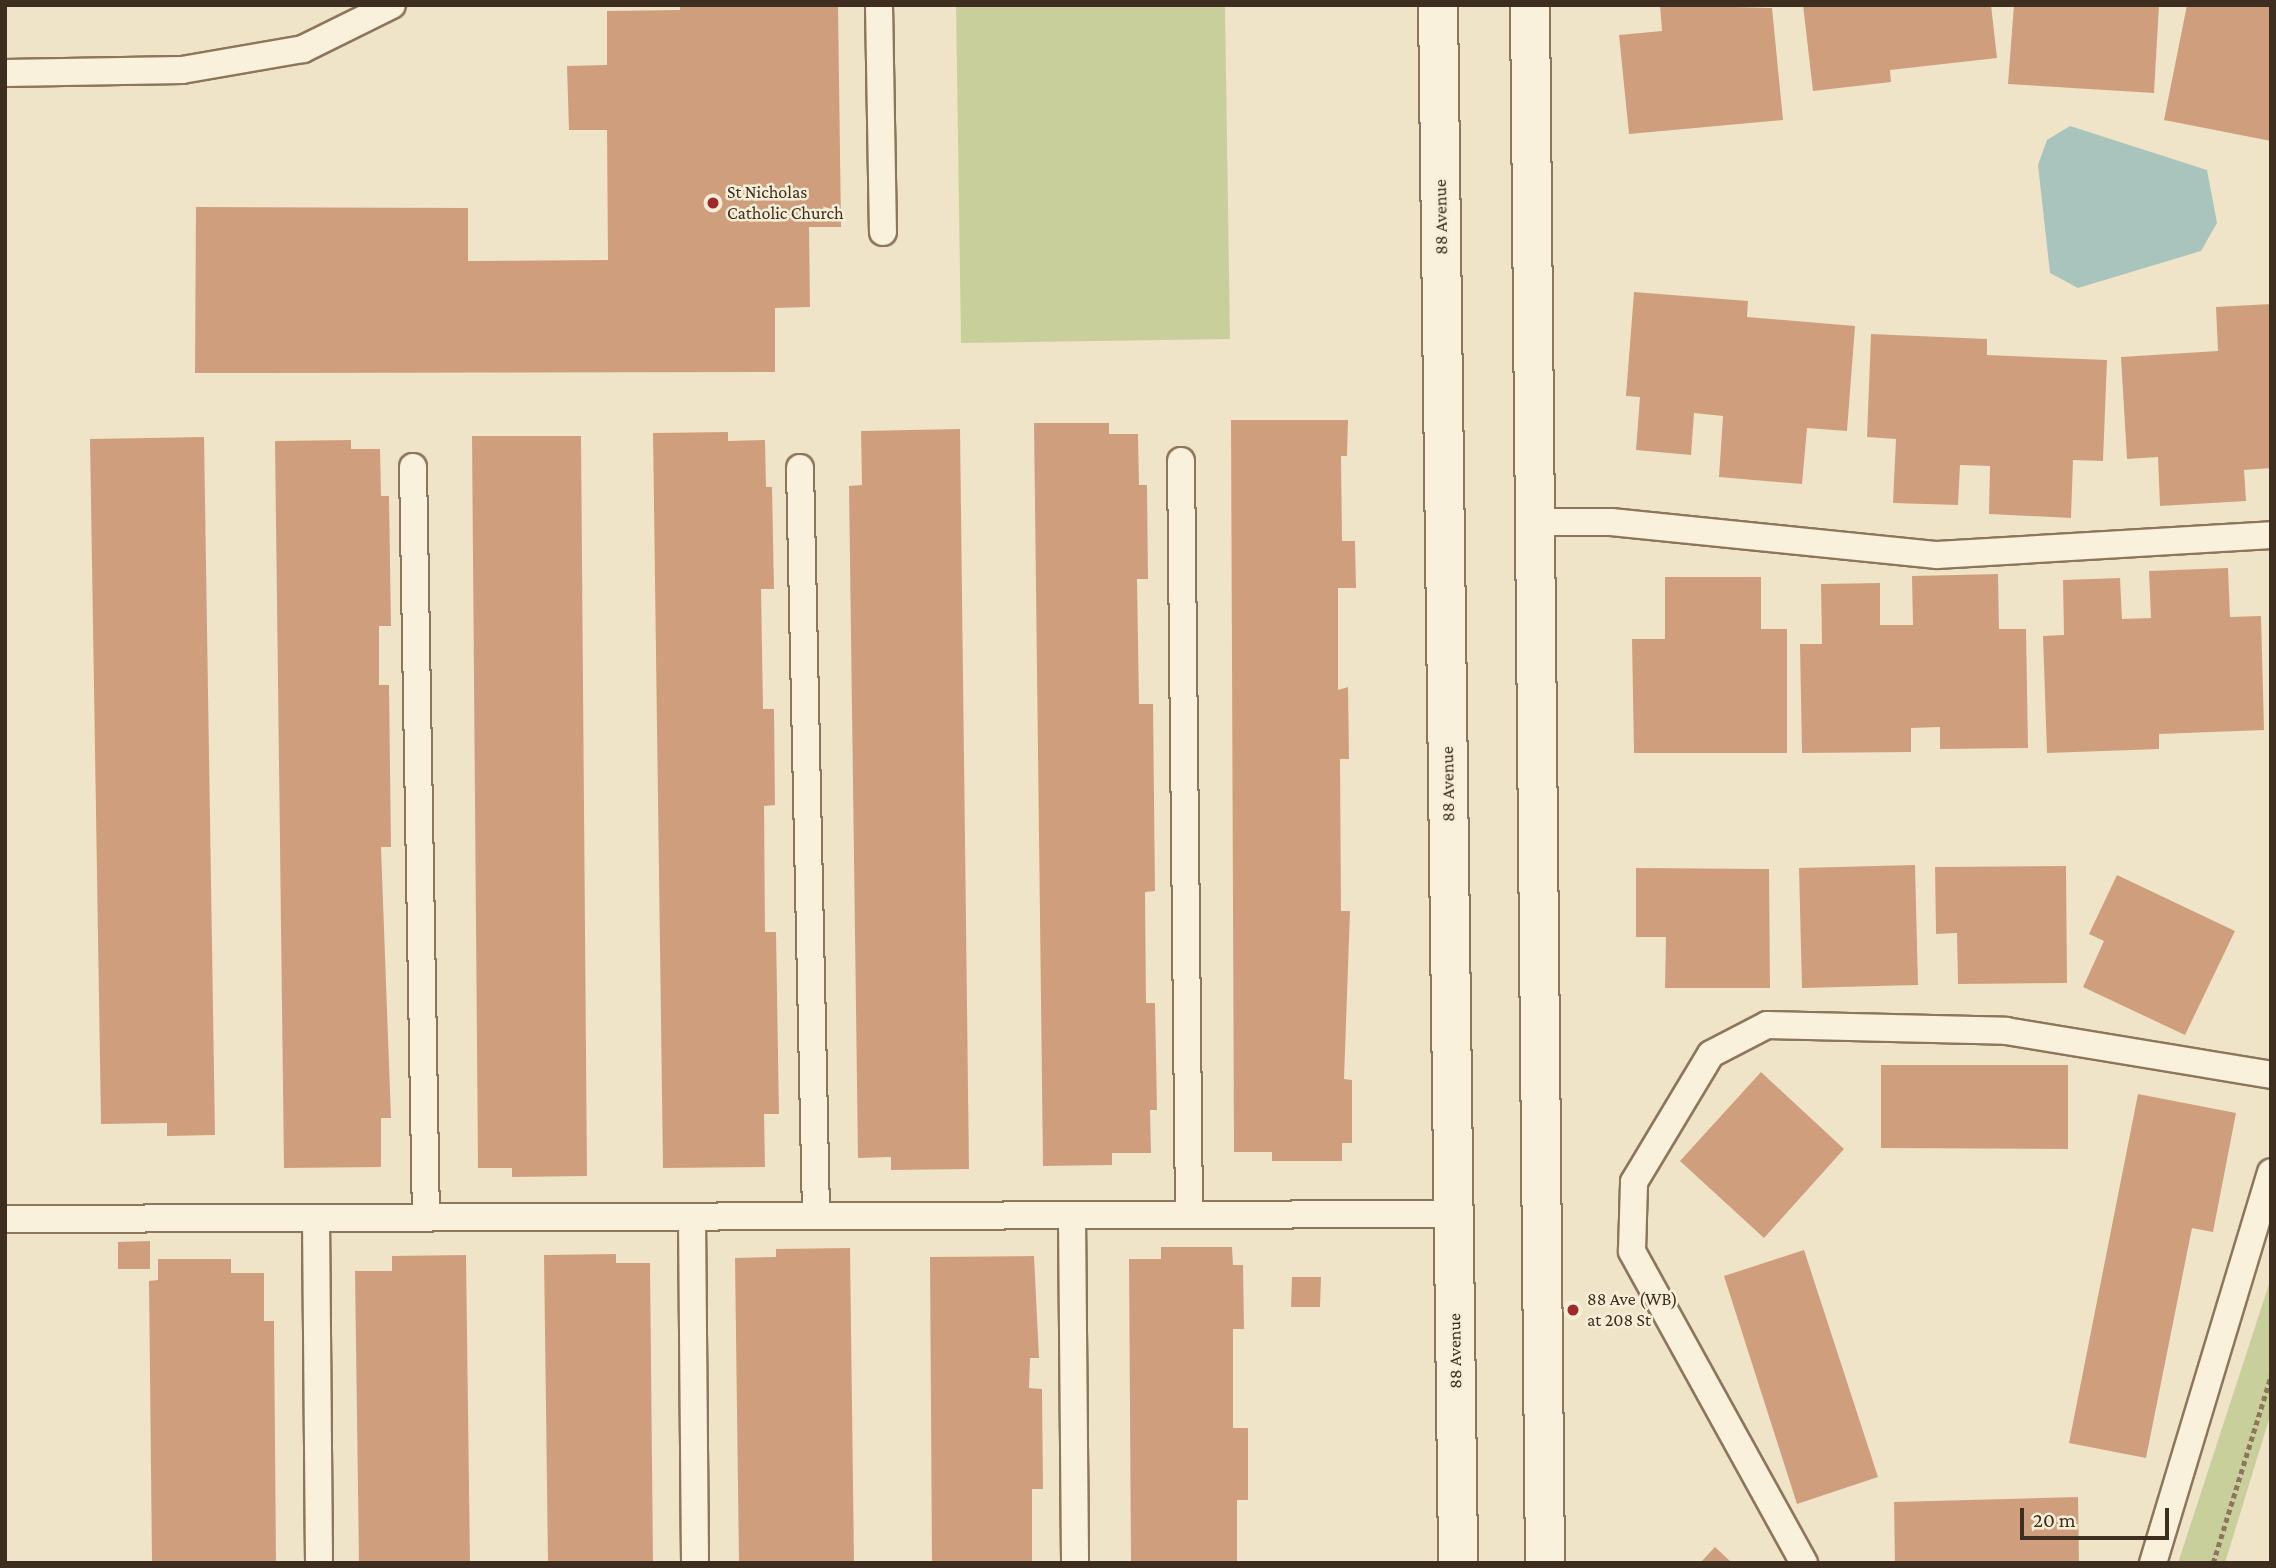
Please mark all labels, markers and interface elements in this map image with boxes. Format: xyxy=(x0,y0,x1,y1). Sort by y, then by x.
street label: 88 Avenue xyxy=(1430,179,1452,255)
place label: St Nicholas Catholic Church xyxy=(727,182,844,224)
marker: St Nicholas Catholic Church xyxy=(705,195,721,211)
street label: 88 Avenue xyxy=(1437,746,1459,822)
place label: 88 Ave (WB) at 208 St xyxy=(1587,1289,1678,1332)
marker: 88 Ave (WB) at 208 St xyxy=(1565,1302,1581,1318)
street label: 88 Avenue xyxy=(1444,1313,1466,1389)
scale bar xyxy=(2024,1494,2173,1538)
text: 20 m xyxy=(2033,1508,2076,1532)

